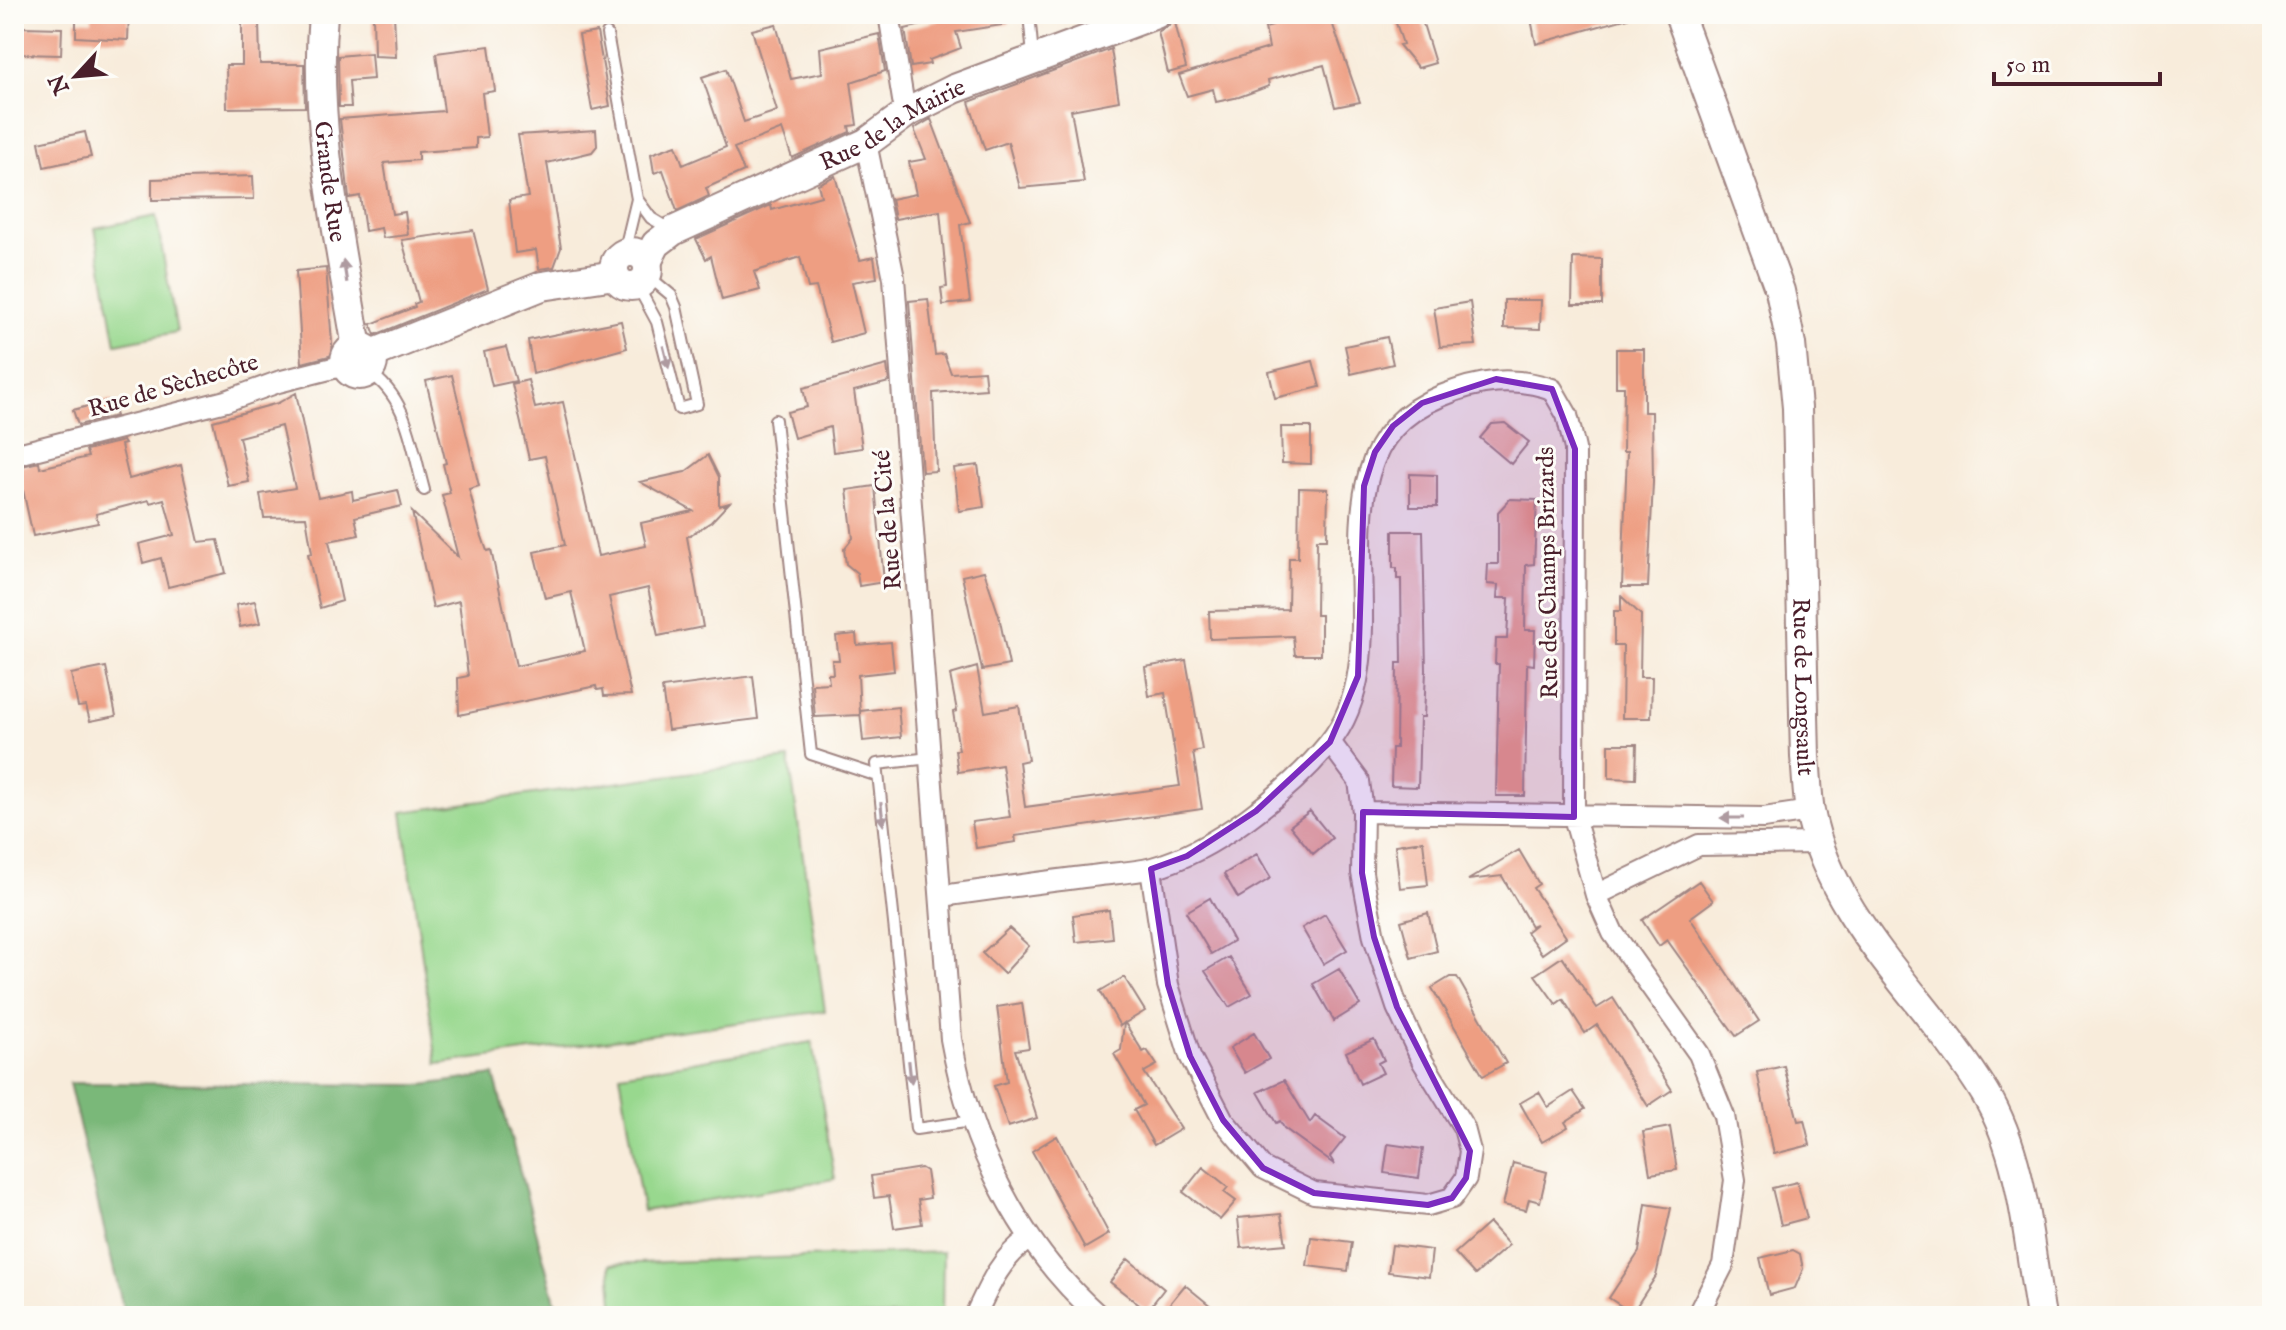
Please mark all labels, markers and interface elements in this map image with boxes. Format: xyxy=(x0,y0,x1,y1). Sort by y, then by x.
north arrow xyxy=(36,36,116,116)
scale bar xyxy=(1994,36,2160,86)
text: 50 m xyxy=(2006,50,2050,81)
text: N xyxy=(43,69,77,99)
street label: Rue de la Mairie xyxy=(815,72,970,179)
street label: Grande Rue xyxy=(306,120,353,244)
one-way arrow xyxy=(338,258,350,283)
one-way arrow xyxy=(660,345,672,370)
street label: Rue de Sèchecôte xyxy=(85,347,262,426)
street label: Rue des Champs Brizards xyxy=(1531,446,1566,699)
street label: Rue de la Cité xyxy=(867,448,910,591)
street label: Rue de Longsault xyxy=(1784,597,1821,777)
one-way arrow xyxy=(876,802,889,827)
one-way arrow xyxy=(1719,812,1744,824)
one-way arrow xyxy=(904,1060,917,1085)

